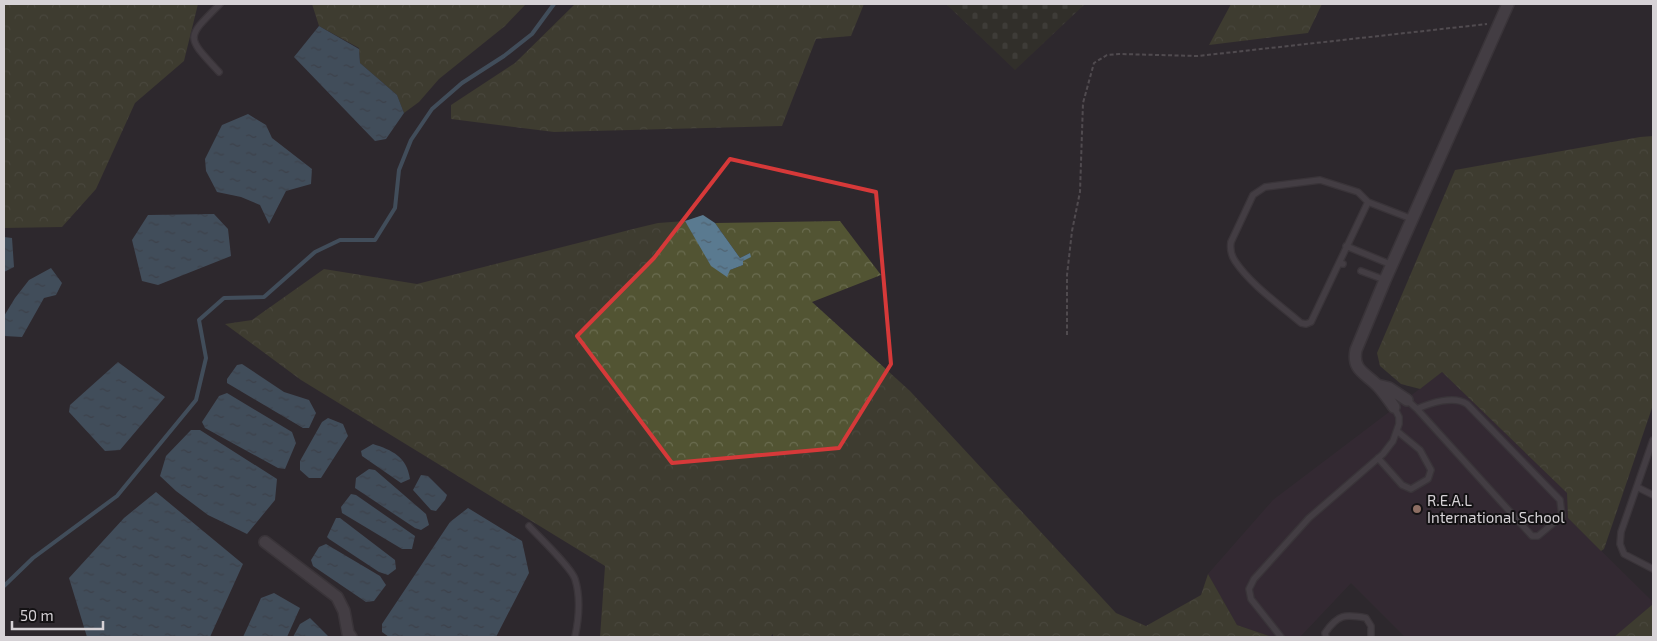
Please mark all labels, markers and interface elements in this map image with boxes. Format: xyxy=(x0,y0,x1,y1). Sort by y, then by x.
place label: R.E.A.L International School xyxy=(1427,491,1565,526)
marker: R.E.A.L International School xyxy=(1411,503,1423,515)
scale bar xyxy=(12,598,104,630)
text: 50 m xyxy=(20,606,54,624)

